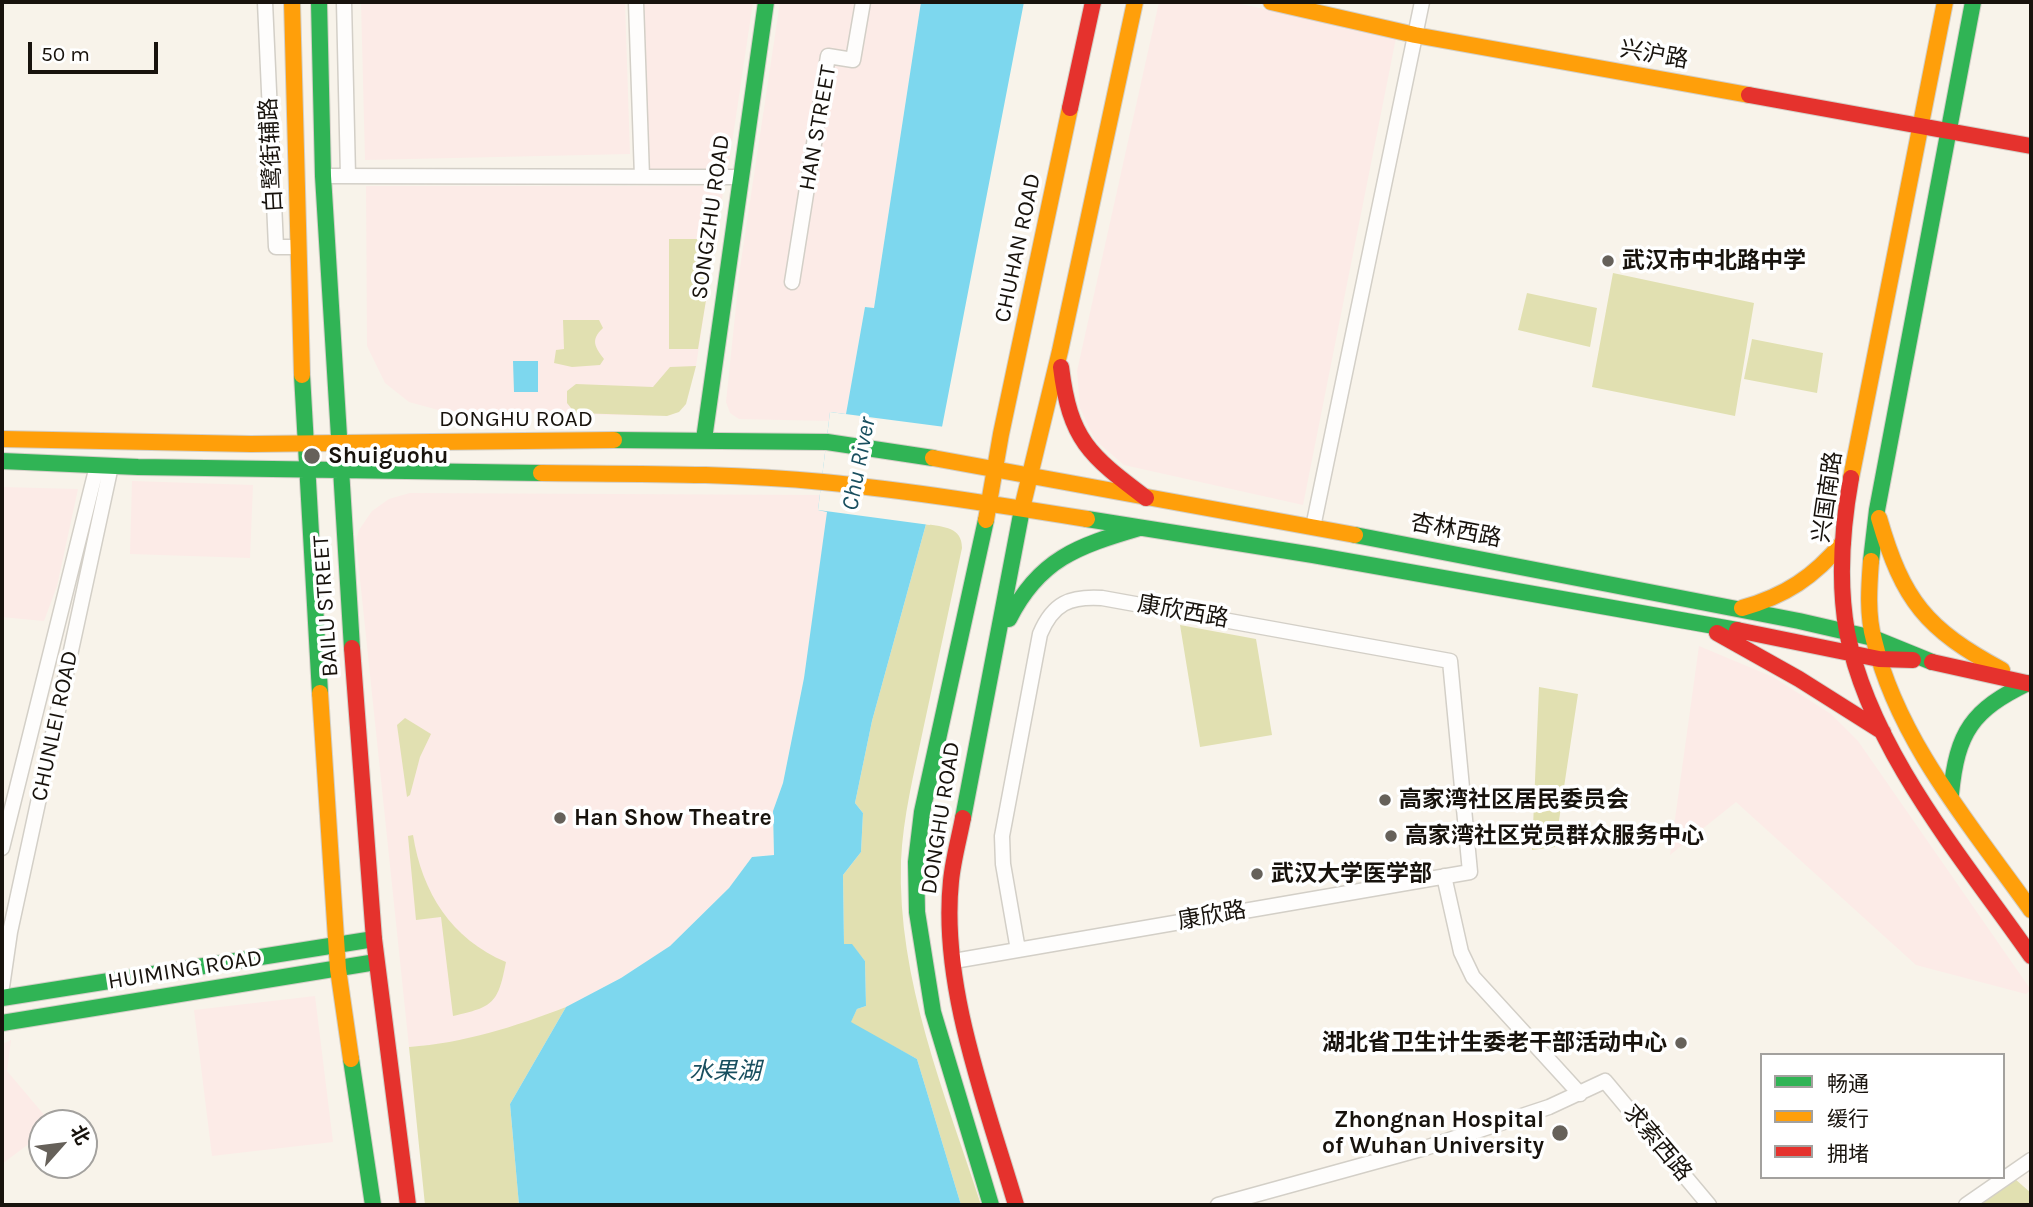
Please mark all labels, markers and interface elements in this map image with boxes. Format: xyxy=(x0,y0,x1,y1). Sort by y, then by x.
scale bar xyxy=(32,28,161,72)
street label: 兴沪路 xyxy=(1618,35,1690,75)
text: 50 m xyxy=(41,42,90,66)
street label: HAN STREET xyxy=(793,63,843,193)
street label: 白鹭街辅路 xyxy=(255,97,289,213)
street label: SONGZHU ROAD xyxy=(686,133,736,301)
street label: CHUHAN ROAD xyxy=(989,171,1047,325)
place label: 武汉市中北路中学 xyxy=(1622,247,1806,275)
marker: 武汉市中北路中学 xyxy=(1600,253,1616,269)
street label: DONGHU ROAD xyxy=(439,405,593,433)
water label: Chu River xyxy=(836,415,882,513)
place label: Shuiguohu xyxy=(328,442,449,470)
marker: Shuiguohu xyxy=(302,446,322,466)
street label: 兴国南路 xyxy=(1808,450,1848,544)
street label: 杏林西路 xyxy=(1408,509,1504,553)
street label: BAILU STREET xyxy=(307,534,345,678)
street label: 康欣西路 xyxy=(1135,590,1231,634)
street label: CHUNLEI ROAD xyxy=(26,648,84,804)
street label: DONGHU ROAD xyxy=(915,740,967,896)
place label: 高家湾社区居民委员会 xyxy=(1399,786,1629,814)
marker: 高家湾社区居民委员会 xyxy=(1377,792,1393,808)
place label: Han Show Theatre xyxy=(574,804,772,832)
marker: Han Show Theatre xyxy=(552,810,568,826)
place label: 高家湾社区党员群众服务中心 xyxy=(1405,822,1704,850)
marker: 高家湾社区党员群众服务中心 xyxy=(1383,828,1399,844)
place label: 武汉大学医学部 xyxy=(1271,860,1432,888)
marker: 武汉大学医学部 xyxy=(1249,866,1265,882)
street label: 康欣路 xyxy=(1176,896,1248,936)
street label: HUIMING ROAD xyxy=(106,944,264,996)
place label: 湖北省卫生计生委老干部活动中心 xyxy=(1322,1029,1667,1057)
marker: 湖北省卫生计生委老干部活动中心 xyxy=(1673,1035,1689,1051)
legend xyxy=(1760,1053,2005,1179)
water label: 水果湖 xyxy=(689,1058,761,1086)
text: 畅通 xyxy=(1827,1072,1869,1096)
street label: 求索西路 xyxy=(1617,1099,1697,1187)
place label: Zhongnan Hospital of Wuhan University xyxy=(1322,1106,1544,1160)
text: 缓行 xyxy=(1827,1107,1869,1131)
north arrow xyxy=(28,1109,98,1179)
text: 北 xyxy=(66,1122,94,1149)
marker: Zhongnan Hospital of Wuhan University xyxy=(1550,1123,1570,1143)
text: 拥堵 xyxy=(1827,1142,1869,1166)

